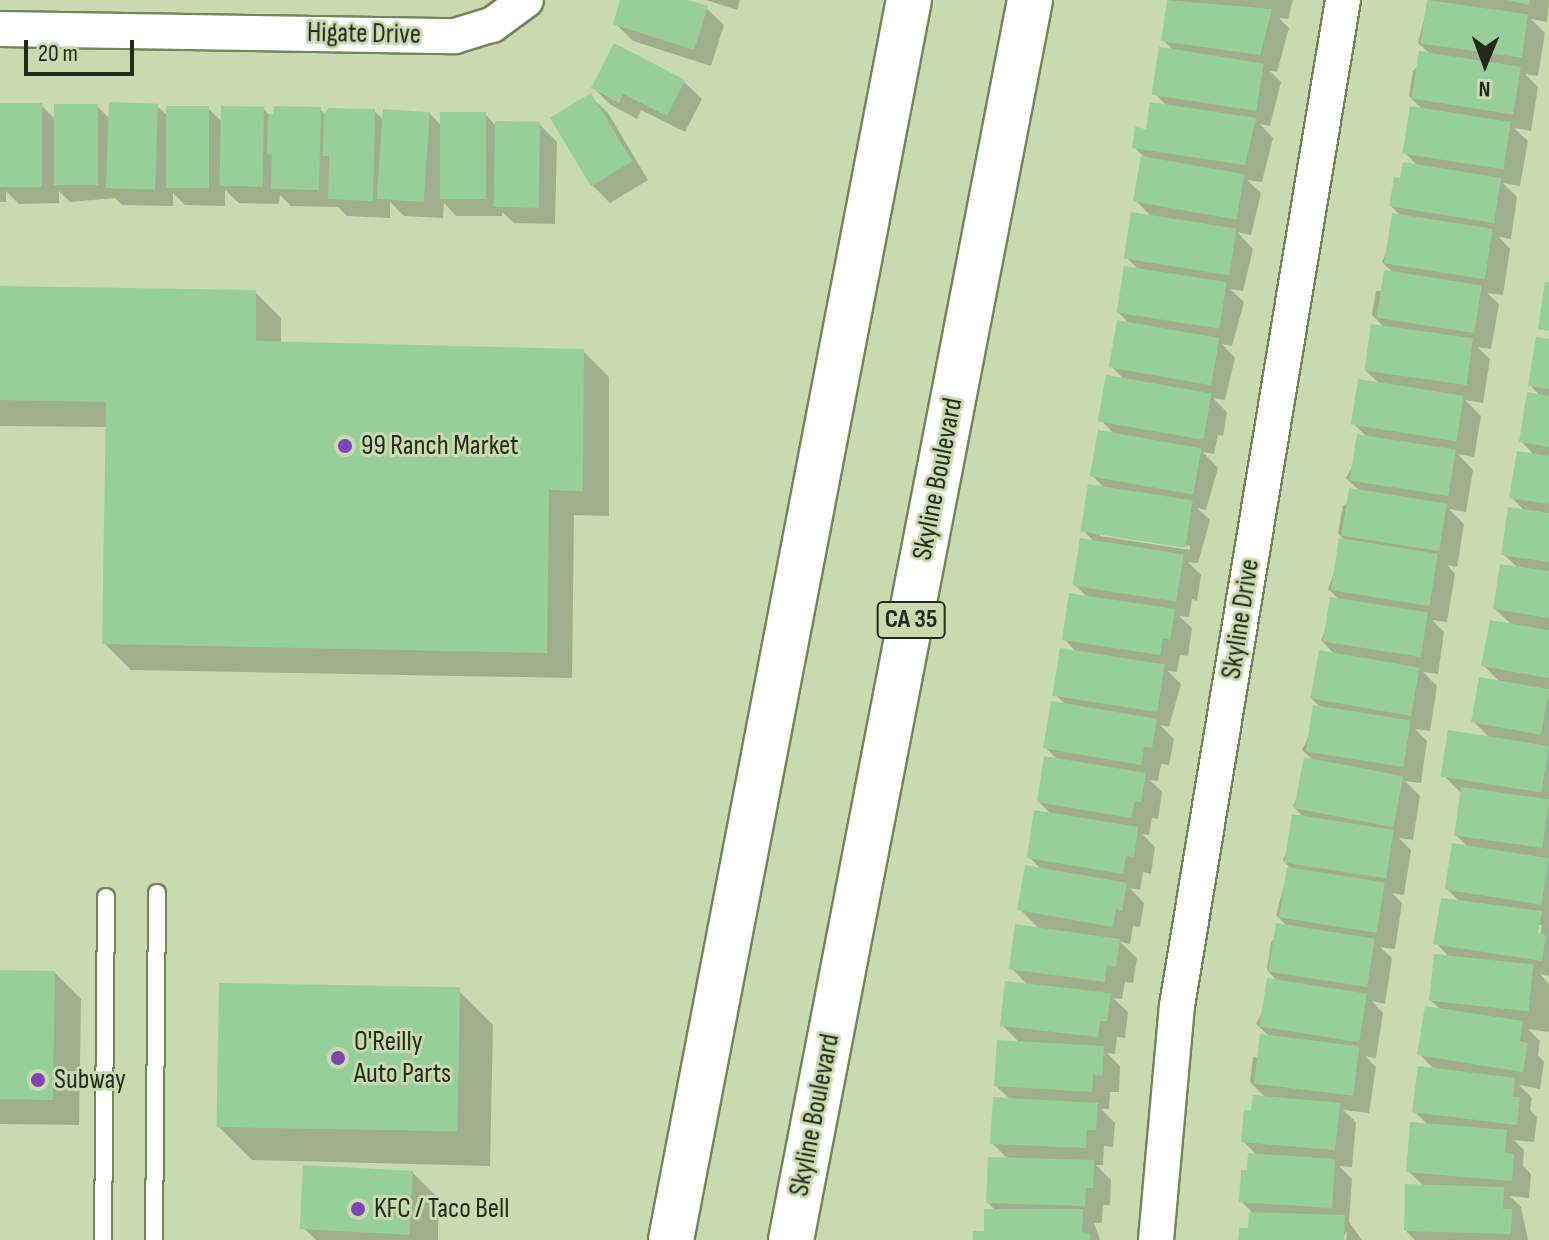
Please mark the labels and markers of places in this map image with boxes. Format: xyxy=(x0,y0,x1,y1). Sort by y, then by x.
place label: 99 Ranch Market xyxy=(361,429,519,463)
marker: 99 Ranch Market xyxy=(336,437,354,455)
place label: O'Reilly Auto Parts xyxy=(354,1025,451,1091)
marker: O'Reilly Auto Parts xyxy=(329,1049,347,1067)
place label: Subway xyxy=(54,1063,126,1097)
marker: Subway xyxy=(29,1071,47,1089)
place label: KFC / Taco Bell xyxy=(374,1192,509,1226)
marker: KFC / Taco Bell xyxy=(349,1200,367,1218)

